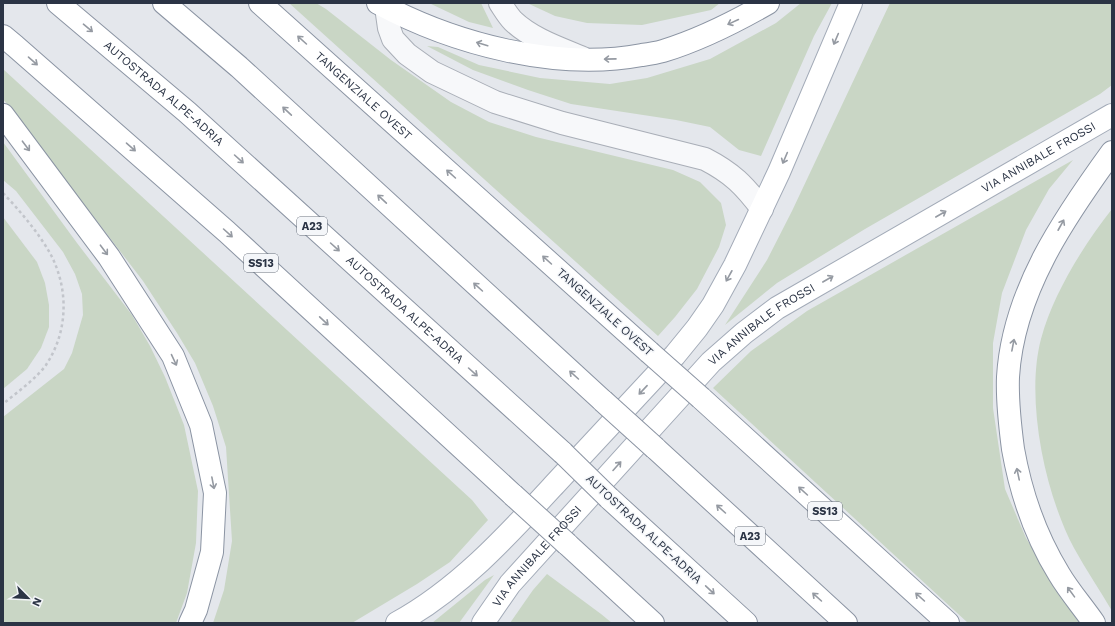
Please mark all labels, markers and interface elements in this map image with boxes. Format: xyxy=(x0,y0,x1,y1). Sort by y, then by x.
one-way arrow xyxy=(728,18,740,26)
one-way arrow xyxy=(83,24,93,33)
one-way arrow xyxy=(832,32,839,44)
one-way arrow xyxy=(297,35,307,45)
street label: AUTOSTRADA ALPE-ADRIA xyxy=(101,38,226,149)
one-way arrow xyxy=(475,40,488,47)
street label: TANGENZIALE OVEST xyxy=(312,49,415,143)
one-way arrow xyxy=(604,55,617,63)
one-way arrow xyxy=(28,57,38,66)
one-way arrow xyxy=(282,107,292,116)
street label: VIA ANNIBALE FROSSI xyxy=(979,119,1098,196)
one-way arrow xyxy=(22,141,31,152)
one-way arrow xyxy=(125,142,135,151)
one-way arrow xyxy=(780,152,788,164)
one-way arrow xyxy=(234,154,244,164)
one-way arrow xyxy=(445,169,456,178)
one-way arrow xyxy=(377,194,387,204)
one-way arrow xyxy=(935,209,947,217)
road number: A23 xyxy=(297,217,327,235)
one-way arrow xyxy=(1058,219,1066,231)
one-way arrow xyxy=(223,228,233,238)
one-way arrow xyxy=(330,242,340,251)
one-way arrow xyxy=(100,245,108,256)
street label: AUTOSTRADA ALPE-ADRIA xyxy=(343,253,466,366)
road number: SS13 xyxy=(244,254,278,272)
one-way arrow xyxy=(542,256,553,265)
street label: TANGENZIALE OVEST xyxy=(554,265,656,359)
one-way arrow xyxy=(725,270,732,282)
one-way arrow xyxy=(822,274,834,282)
street label: VIA ANNIBALE FROSSI xyxy=(705,281,817,368)
one-way arrow xyxy=(473,282,483,292)
one-way arrow xyxy=(319,316,329,325)
one-way arrow xyxy=(1009,339,1017,352)
one-way arrow xyxy=(171,353,178,365)
one-way arrow xyxy=(468,367,478,376)
one-way arrow xyxy=(569,370,579,379)
one-way arrow xyxy=(638,385,647,395)
one-way arrow xyxy=(613,460,622,471)
one-way arrow xyxy=(1013,468,1021,481)
street label: AUTOSTRADA ALPE-ADRIA xyxy=(583,472,705,586)
one-way arrow xyxy=(209,476,217,489)
one-way arrow xyxy=(797,486,808,495)
road number: SS13 xyxy=(808,502,842,520)
street label: VIA ANNIBALE FROSSI xyxy=(489,503,584,609)
one-way arrow xyxy=(716,504,726,514)
road number: A23 xyxy=(735,527,765,545)
north arrow xyxy=(8,578,48,618)
one-way arrow xyxy=(705,585,715,594)
one-way arrow xyxy=(1067,586,1075,597)
one-way arrow xyxy=(812,592,822,601)
one-way arrow xyxy=(914,592,925,601)
text: N xyxy=(29,595,44,608)

